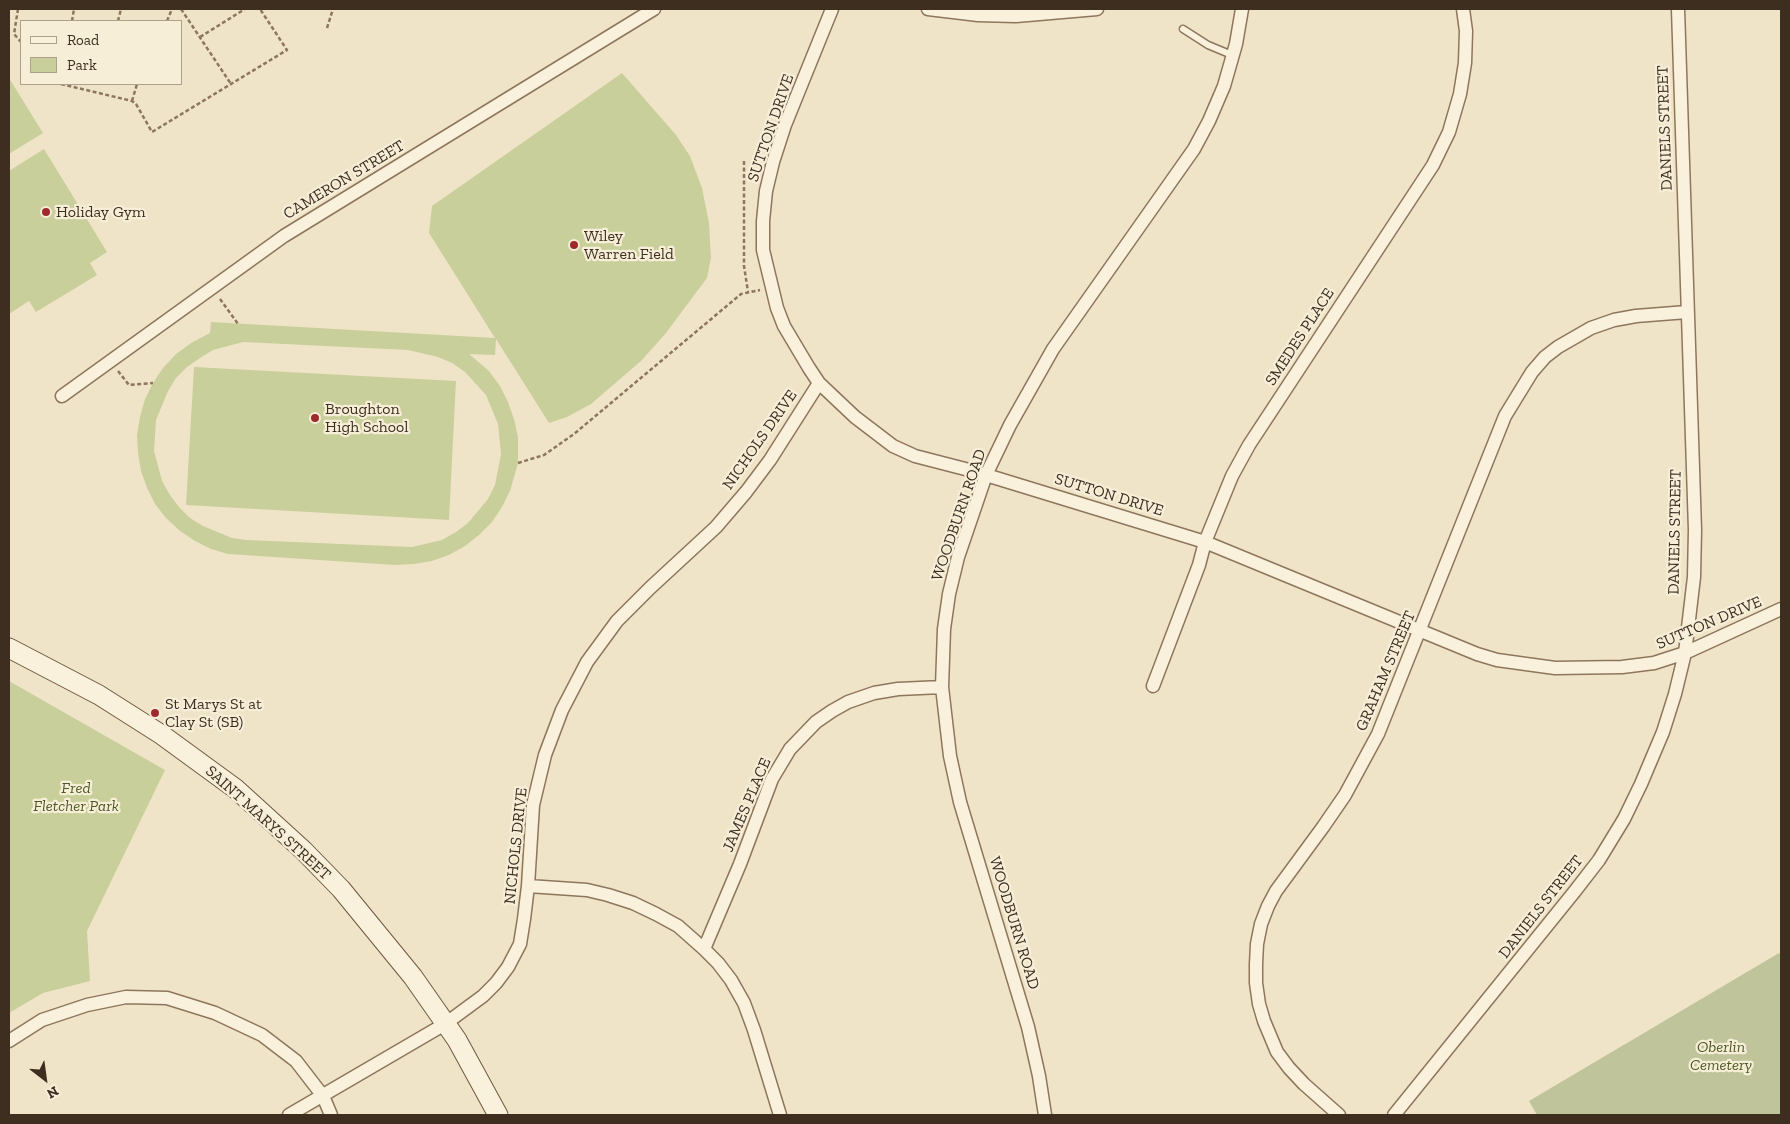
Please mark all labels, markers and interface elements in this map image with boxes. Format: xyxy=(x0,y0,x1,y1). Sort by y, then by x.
legend xyxy=(20,20,182,85)
text: Road xyxy=(67,31,99,49)
text: Park xyxy=(67,56,97,74)
street label: DANIELS STREET xyxy=(1653,65,1677,191)
street label: SUTTON DRIVE xyxy=(744,72,798,184)
street label: CAMERON STREET xyxy=(280,136,408,224)
place label: Holiday Gym xyxy=(56,202,146,222)
marker: Holiday Gym xyxy=(40,206,52,218)
place label: Wiley Warren Field xyxy=(584,226,674,264)
marker: Wiley Warren Field xyxy=(568,239,580,251)
street label: SMEDES PLACE xyxy=(1261,285,1339,389)
street label: NICHOLS DRIVE xyxy=(719,386,801,494)
place label: Broughton High School xyxy=(325,399,408,437)
marker: Broughton High School xyxy=(309,412,321,424)
street label: WOODBURN ROAD xyxy=(927,447,991,583)
street label: SUTTON DRIVE xyxy=(1052,469,1166,521)
street label: DANIELS STREET xyxy=(1664,469,1686,595)
street label: SUTTON DRIVE xyxy=(1653,592,1765,654)
street label: GRAHAM STREET xyxy=(1352,608,1420,734)
place label: St Marys St at Clay St (SB) xyxy=(165,694,262,732)
marker: St Marys St at Clay St (SB) xyxy=(149,707,161,719)
street label: JAMES PLACE xyxy=(719,755,775,855)
street label: SAINT MARYS STREET xyxy=(201,762,335,884)
park label: Fred Fletcher Park xyxy=(33,778,119,816)
street label: NICHOLS DRIVE xyxy=(500,787,532,905)
street label: DANIELS STREET xyxy=(1495,852,1587,962)
street label: WOODBURN ROAD xyxy=(985,854,1043,992)
park label: Oberlin Cemetery xyxy=(1690,1037,1752,1075)
north arrow xyxy=(20,1054,70,1104)
text: N xyxy=(44,1082,62,1102)

